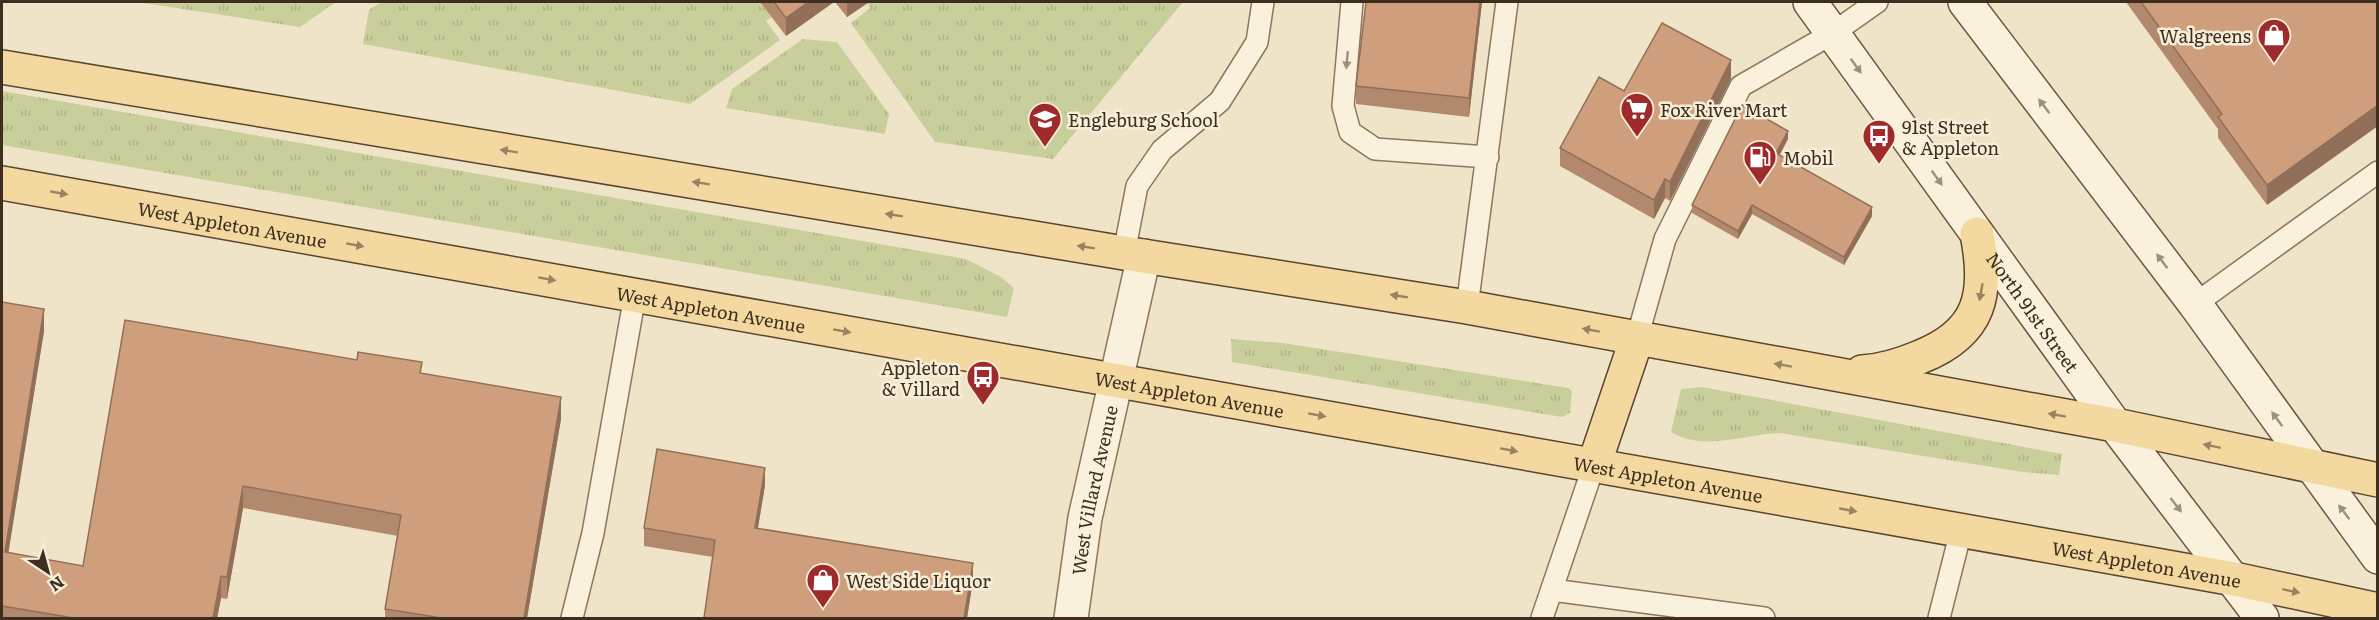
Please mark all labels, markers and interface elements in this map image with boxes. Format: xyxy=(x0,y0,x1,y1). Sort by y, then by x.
shop icon: Walgreens xyxy=(2256,17,2292,64)
place label: Walgreens xyxy=(2159,22,2251,49)
one-way arrow xyxy=(1342,50,1352,69)
one-way arrow xyxy=(1850,58,1862,74)
supermarket icon: Fox River Mart xyxy=(1619,91,1655,138)
place label: Fox River Mart xyxy=(1660,96,1788,123)
one-way arrow xyxy=(2038,98,2051,114)
school or university icon: Engleburg School xyxy=(1027,101,1063,148)
place label: Engleburg School xyxy=(1068,106,1219,133)
place label: 91st Street & Appleton xyxy=(1902,113,1999,161)
bus stop icon: 91st Street & Appleton xyxy=(1861,118,1897,165)
fuel station icon: Mobil xyxy=(1742,139,1778,186)
place label: Mobil xyxy=(1783,144,1834,171)
one-way arrow xyxy=(499,147,518,156)
one-way arrow xyxy=(1931,170,1943,186)
one-way arrow xyxy=(692,178,711,187)
one-way arrow xyxy=(50,189,69,198)
street label: West Appleton Avenue xyxy=(136,194,329,254)
one-way arrow xyxy=(884,210,903,219)
one-way arrow xyxy=(345,241,364,250)
one-way arrow xyxy=(1076,242,1095,251)
street label: North 91st Street xyxy=(1981,246,2087,378)
one-way arrow xyxy=(2157,254,2169,269)
one-way arrow xyxy=(537,275,556,284)
street label: West Appleton Avenue xyxy=(614,279,808,339)
one-way arrow xyxy=(1976,283,1985,302)
one-way arrow xyxy=(1389,292,1408,301)
one-way arrow xyxy=(1581,325,1600,334)
one-way arrow xyxy=(833,327,852,336)
place label: Appleton & Villard xyxy=(881,354,960,402)
bus stop icon: Appleton & Villard xyxy=(965,359,1001,406)
one-way arrow xyxy=(1773,360,1792,369)
street label: West Appleton Avenue xyxy=(1093,364,1286,424)
street label: West Villard Avenue xyxy=(1064,402,1124,577)
one-way arrow xyxy=(2047,410,2066,419)
one-way arrow xyxy=(1308,411,1327,420)
one-way arrow xyxy=(2271,412,2283,428)
one-way arrow xyxy=(2203,441,2222,450)
one-way arrow xyxy=(1500,445,1519,454)
street label: West Appleton Avenue xyxy=(1571,448,1765,509)
one-way arrow xyxy=(2170,497,2182,512)
one-way arrow xyxy=(2338,504,2350,520)
one-way arrow xyxy=(1838,506,1857,515)
street label: West Appleton Avenue xyxy=(2050,533,2244,594)
north arrow xyxy=(18,542,78,602)
shop icon: West Side Liquor xyxy=(805,562,841,609)
place label: West Side Liquor xyxy=(846,567,991,594)
text: N xyxy=(45,571,70,599)
one-way arrow xyxy=(2282,587,2301,596)

